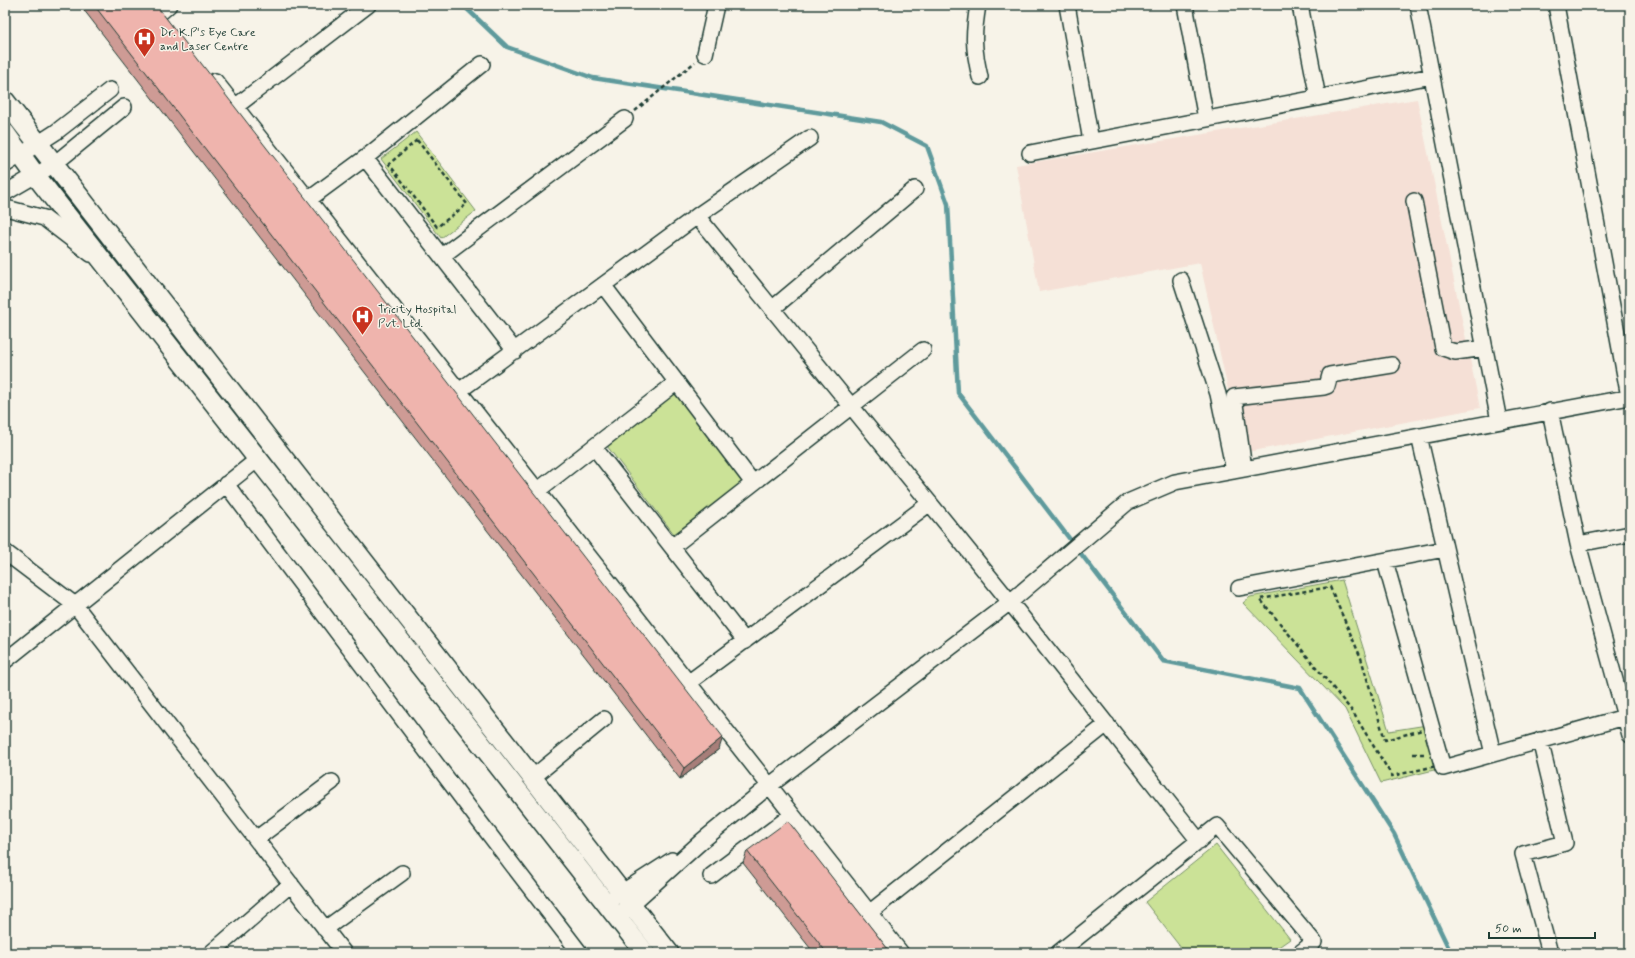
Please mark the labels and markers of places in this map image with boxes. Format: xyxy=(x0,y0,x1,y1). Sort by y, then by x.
place label: Dr. K.P's Eye Care and Laser Centre xyxy=(160,25,256,55)
hospital icon: Dr. K.P's Eye Care and Laser Centre xyxy=(132,26,158,59)
place label: Tricity Hospital Pvt. Ltd. xyxy=(378,302,456,332)
hospital icon: Tricity Hospital Pvt. Ltd. xyxy=(350,303,376,336)

